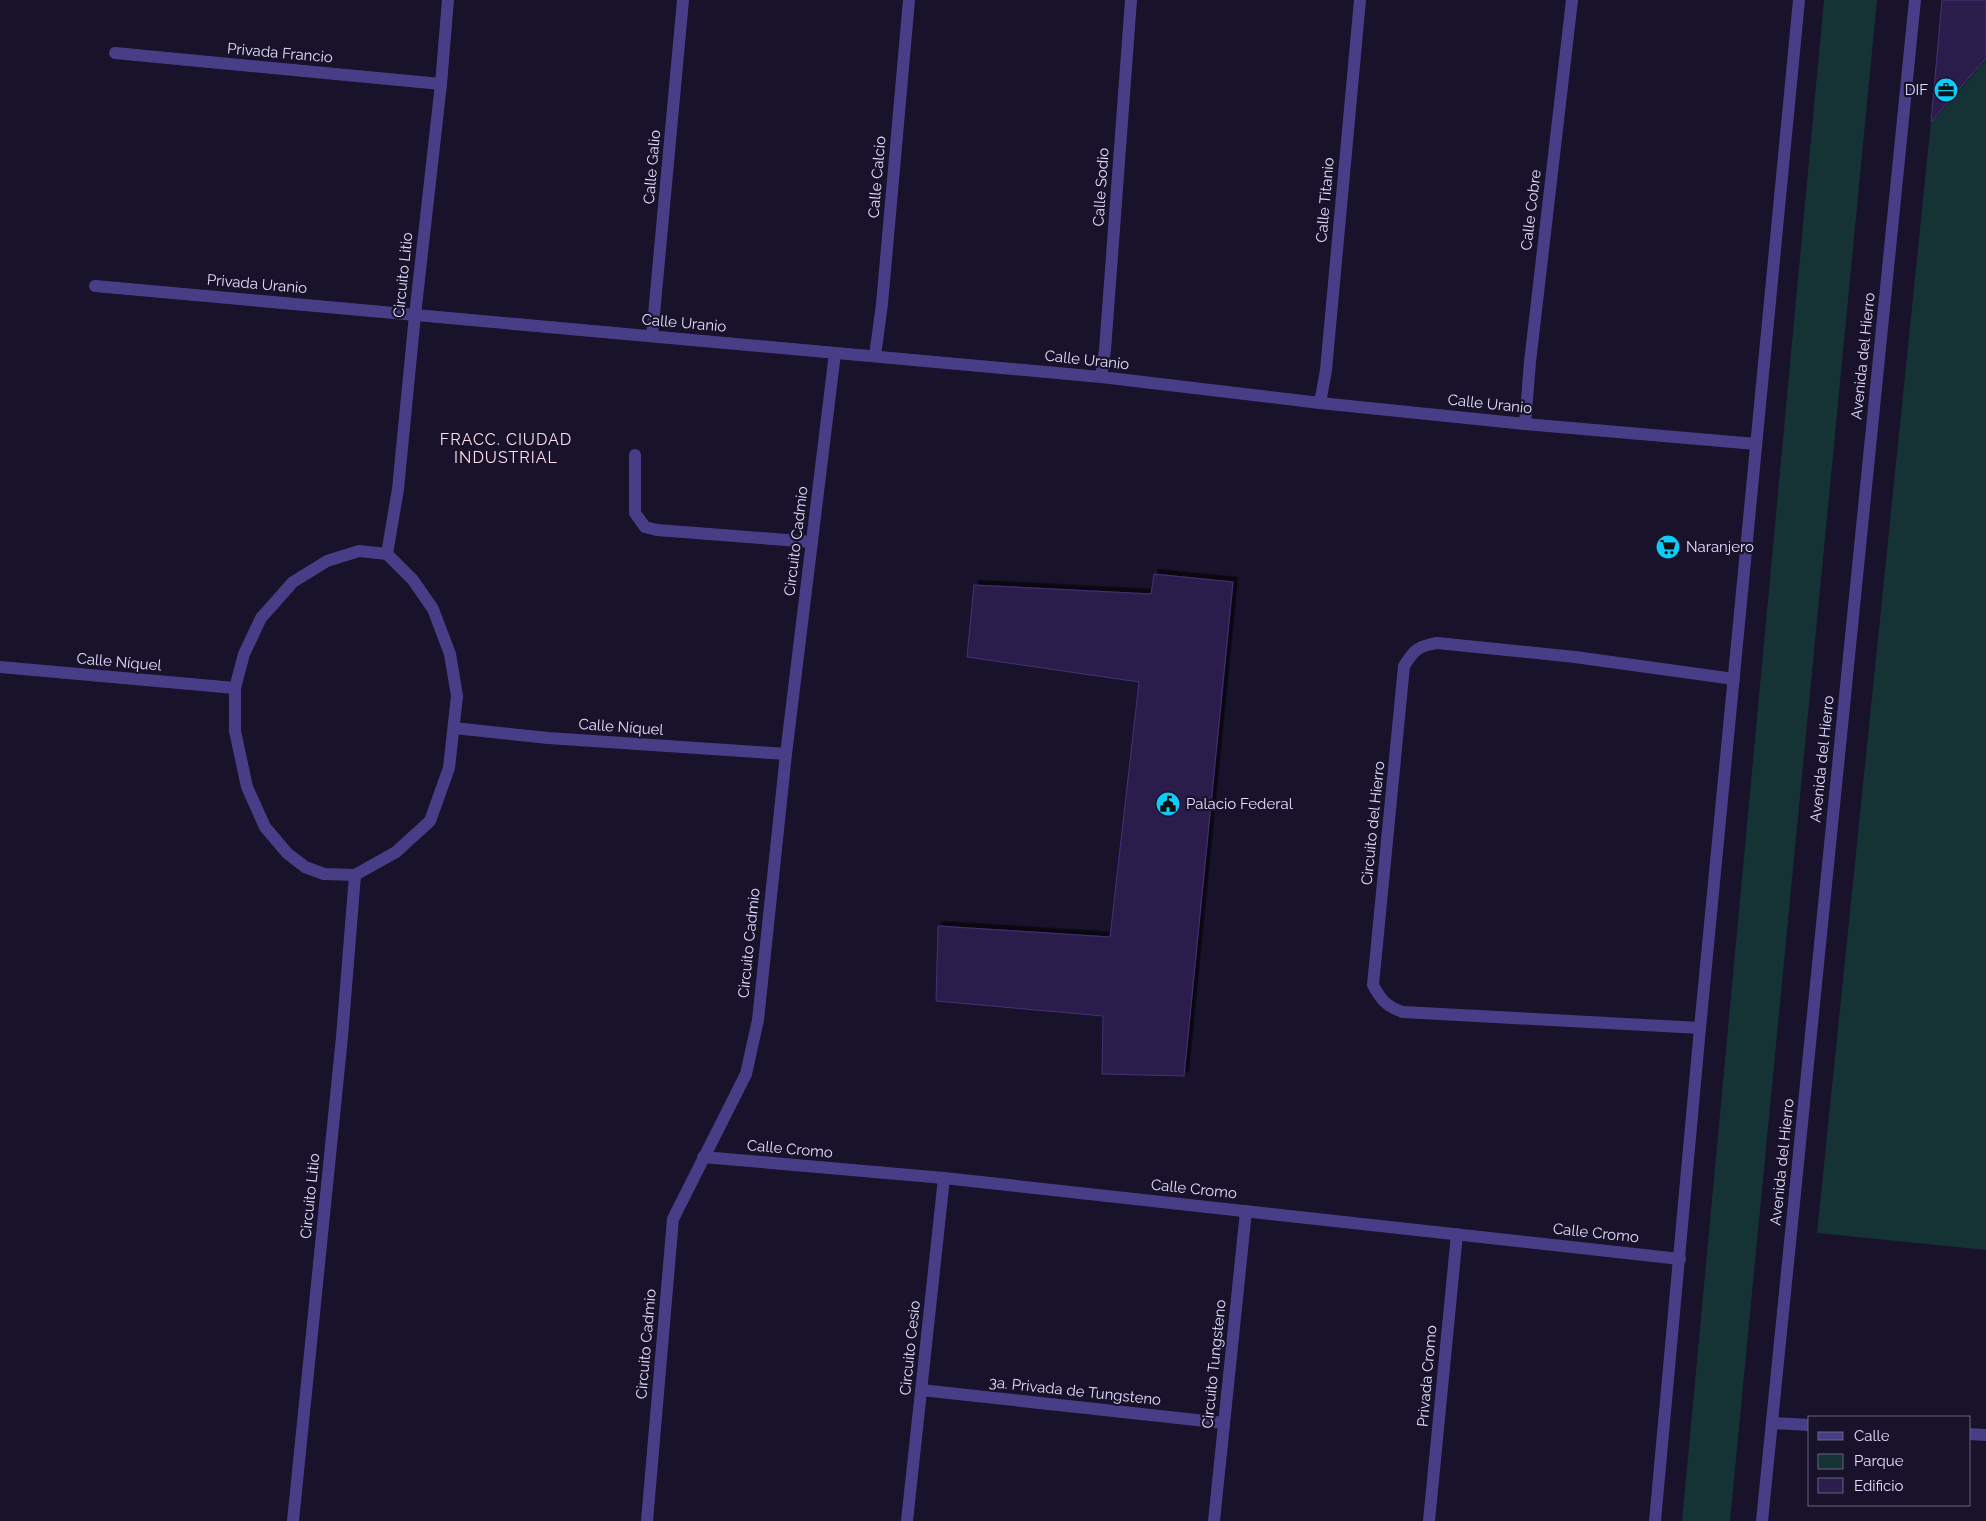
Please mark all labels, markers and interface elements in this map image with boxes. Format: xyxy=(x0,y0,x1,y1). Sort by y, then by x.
street label: Privada Francio xyxy=(226,39,334,67)
office icon: DIF xyxy=(1933,77,1959,103)
place label: DIF xyxy=(1905,81,1928,99)
street label: Calle Galio xyxy=(640,129,664,205)
street label: Calle Calcio xyxy=(864,135,890,219)
street label: Calle Sodio xyxy=(1089,147,1113,227)
street label: Calle Titanio xyxy=(1312,157,1338,243)
street label: Calle Cobre xyxy=(1517,168,1545,252)
street label: Circuito Litio xyxy=(390,231,416,319)
street label: Privada Uranio xyxy=(206,271,308,297)
street label: Avenida del Hierro xyxy=(1847,292,1879,420)
street label: Calle Uranio xyxy=(641,310,727,336)
street label: Calle Uranio xyxy=(1044,347,1130,373)
street label: Calle Uranio xyxy=(1447,391,1533,417)
district label: FRACC. CIUDAD INDUSTRIAL xyxy=(440,430,572,467)
street label: Circuito Cadmio xyxy=(780,485,812,597)
supermarket icon: Naranjero xyxy=(1655,534,1681,560)
place label: Naranjero xyxy=(1686,538,1754,556)
street label: Calle Níquel xyxy=(76,649,163,675)
street label: Avenida del Hierro xyxy=(1806,695,1838,823)
street label: Calle Níquel xyxy=(578,715,665,739)
street label: Circuito del Hierro xyxy=(1358,760,1388,886)
public building icon: Palacio Federal xyxy=(1155,791,1181,817)
place label: Palacio Federal xyxy=(1186,795,1294,813)
street label: Circuito Cadmio xyxy=(734,887,764,999)
street label: Avenida del Hierro xyxy=(1766,1098,1798,1226)
street label: Calle Cromo xyxy=(746,1136,834,1162)
street label: Circuito Litio xyxy=(297,1152,323,1240)
street label: Calle Cromo xyxy=(1150,1176,1238,1202)
street label: Calle Cromo xyxy=(1552,1220,1640,1246)
street label: Circuito Cadmio xyxy=(632,1288,660,1400)
street label: Circuito Tungsteno xyxy=(1198,1299,1230,1429)
street label: Circuito Cesio xyxy=(896,1300,924,1396)
street label: Privada Cromo xyxy=(1414,1324,1440,1428)
street label: 3a. Privada de Tungsteno xyxy=(988,1373,1162,1409)
legend xyxy=(1808,1416,1971,1506)
text: Calle xyxy=(1854,1427,1890,1445)
text: Parque xyxy=(1854,1452,1904,1470)
text: Edificio xyxy=(1854,1477,1904,1495)

